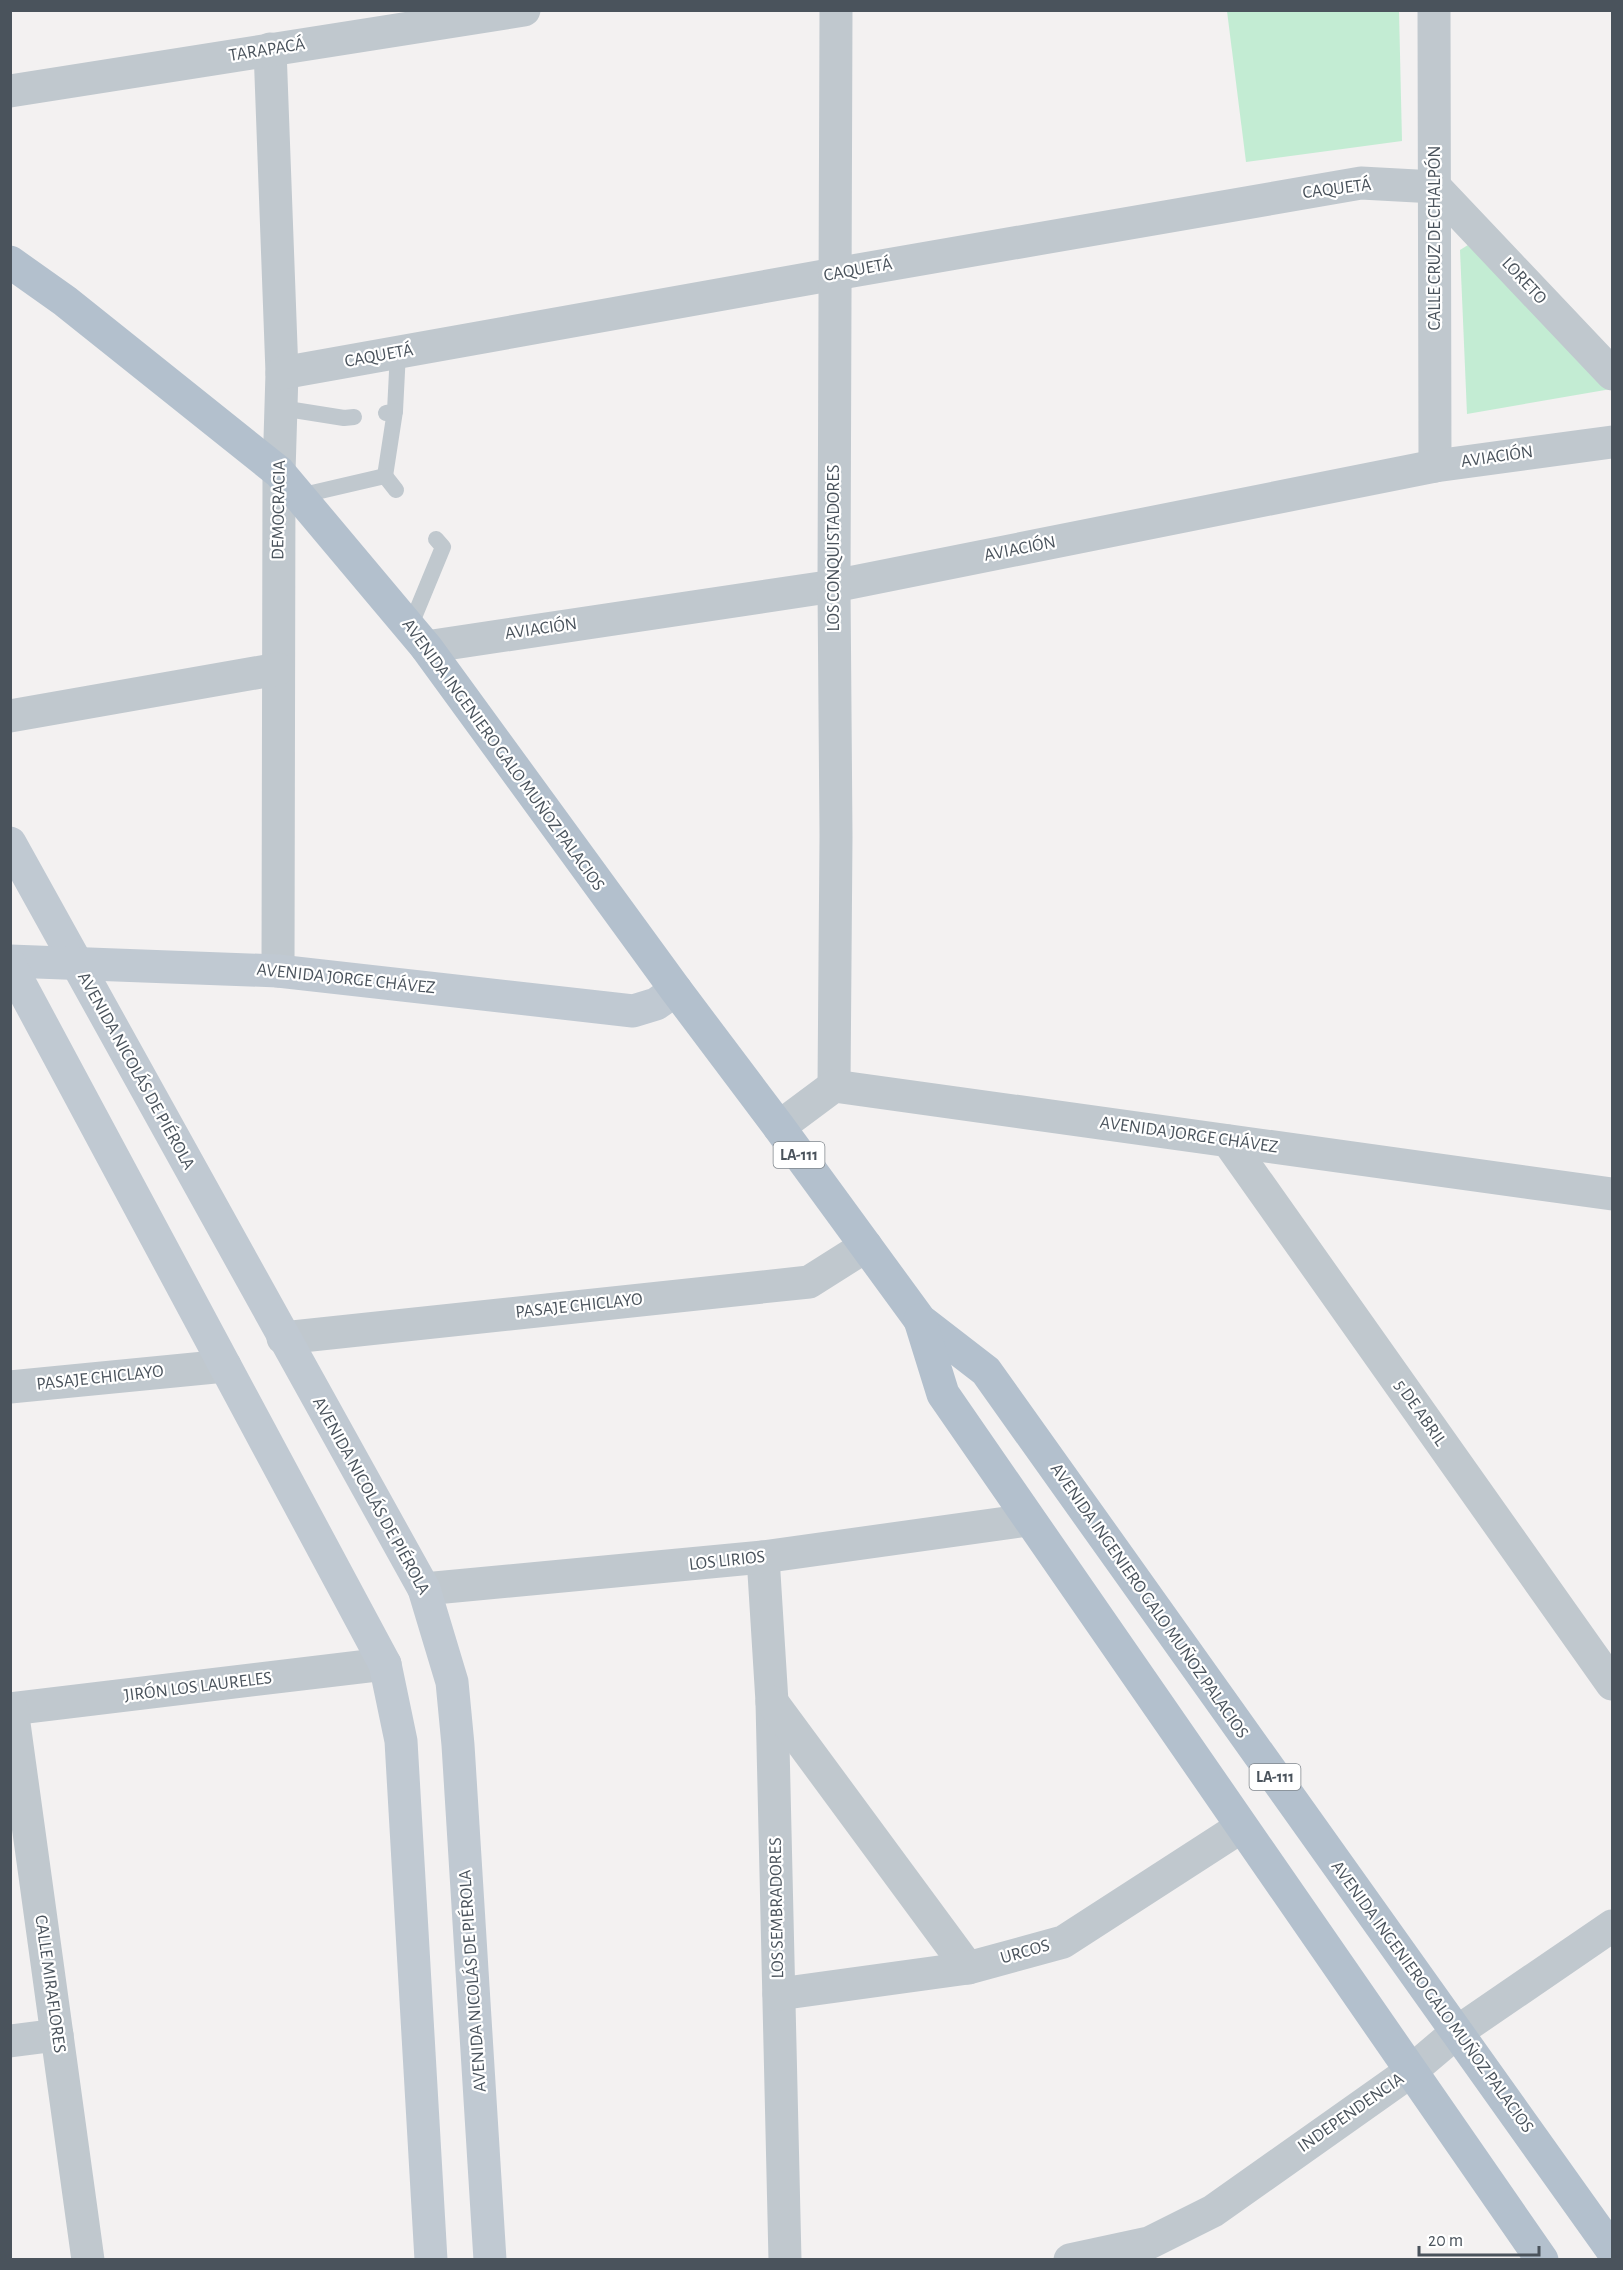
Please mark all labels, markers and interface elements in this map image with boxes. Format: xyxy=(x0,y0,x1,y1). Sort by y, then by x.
street label: TARAPACÁ xyxy=(227,32,307,65)
street label: CALLE CRUZ DE CHALPÓN xyxy=(1423,145,1444,331)
street label: CAQUETÁ xyxy=(1301,173,1373,202)
street label: CAQUETÁ xyxy=(822,252,894,285)
street label: LORETO xyxy=(1498,254,1550,308)
street label: CAQUETÁ xyxy=(343,338,415,371)
street label: AVIACIÓN xyxy=(1459,440,1534,471)
street label: DEMOCRACIA xyxy=(269,459,289,560)
street label: LOS CONQUISTADORES xyxy=(825,465,843,631)
street label: AVIACIÓN xyxy=(982,530,1057,565)
street label: AVIACIÓN xyxy=(503,612,578,643)
street label: AVENIDA INGENIERO GALO MUÑOZ PALACIOS xyxy=(398,614,610,894)
street label: AVENIDA JORGE CHÁVEZ xyxy=(256,958,437,997)
street label: AVENIDA NICOLÁS DE PIÉROLA xyxy=(74,968,201,1173)
street label: AVENIDA JORGE CHÁVEZ xyxy=(1099,1111,1280,1156)
road number: LA-111 xyxy=(774,1142,824,1168)
street label: PASAJE CHICLAYO xyxy=(514,1290,644,1322)
street label: PASAJE CHICLAYO xyxy=(35,1362,165,1394)
street label: 5 DE ABRIL xyxy=(1391,1377,1450,1450)
street label: AVENIDA NICOLÁS DE PIÉROLA xyxy=(309,1393,436,1598)
street label: AVENIDA INGENIERO GALO MUÑOZ PALACIOS xyxy=(1047,1458,1254,1742)
street label: LOS LIRIOS xyxy=(688,1548,766,1574)
street label: JIRÓN LOS LAURELES xyxy=(123,1666,273,1705)
road number: LA-111 xyxy=(1250,1764,1300,1790)
street label: LOS SEMBRADORES xyxy=(767,1837,787,1979)
street label: AVENIDA INGENIERO GALO MUÑOZ PALACIOS xyxy=(1327,1856,1539,2136)
street label: AVENIDA NICOLÁS DE PIÉROLA xyxy=(453,1869,490,2093)
street label: CALLE MIRAFLORES xyxy=(31,1914,69,2054)
street label: URCOS xyxy=(998,1936,1052,1968)
street label: INDEPENDENCIA xyxy=(1295,2070,1408,2156)
scale bar xyxy=(1419,2219,1539,2257)
text: 20 m xyxy=(1428,2232,1463,2250)

